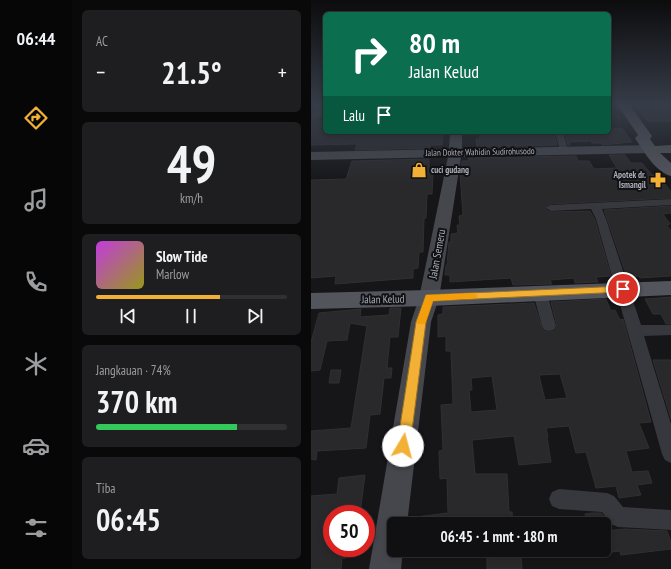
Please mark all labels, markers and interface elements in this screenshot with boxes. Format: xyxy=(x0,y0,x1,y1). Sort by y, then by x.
text: 80 m xyxy=(409,24,460,61)
text: 06:44 xyxy=(17,27,55,50)
icon: right xyxy=(343,28,395,80)
text: AC xyxy=(96,33,108,50)
text: 21.5° xyxy=(161,53,222,92)
text: − xyxy=(96,58,105,86)
text: + xyxy=(278,58,287,86)
text: Jalan Kelud xyxy=(409,60,479,83)
icon: directions xyxy=(22,104,50,132)
icon: arrive xyxy=(373,104,395,126)
text: Lalu xyxy=(343,106,365,125)
text: 49 xyxy=(167,130,216,197)
street label: Jalan Dokter Wahidin Sudirohusodo xyxy=(424,145,535,158)
shop icon: cuci gudang xyxy=(410,161,428,179)
place label: cuci gudang xyxy=(431,164,469,175)
place label: Apotek dr. Ismangil xyxy=(613,169,647,190)
pharmacy icon: Apotek dr. Ismangil xyxy=(649,171,667,189)
icon: music xyxy=(22,186,50,214)
text: km/h xyxy=(180,190,203,207)
street label: Jalan Semeru xyxy=(426,228,448,281)
text: Slow Tide xyxy=(156,247,208,266)
text: Marlow xyxy=(156,266,189,283)
icon: phone xyxy=(22,268,50,296)
pin xyxy=(606,272,640,306)
icon: arrive xyxy=(612,278,634,300)
street label: Jalan Kelud xyxy=(360,292,405,306)
icon: previous xyxy=(117,305,139,327)
icon: pause xyxy=(180,305,202,327)
icon: next xyxy=(244,305,266,327)
icon: climate xyxy=(22,350,50,378)
text: Jangkauan · 74% xyxy=(96,362,171,379)
text: 370 km xyxy=(96,382,177,421)
position arrow xyxy=(382,425,424,467)
icon: car xyxy=(22,432,50,460)
text: Tiba xyxy=(96,480,115,497)
text: 06:45 xyxy=(96,500,161,539)
speed limit sign: 50 xyxy=(323,505,375,557)
icon: filters xyxy=(22,514,50,542)
text: 06:45 · 1 mnt · 180 m xyxy=(441,527,557,546)

